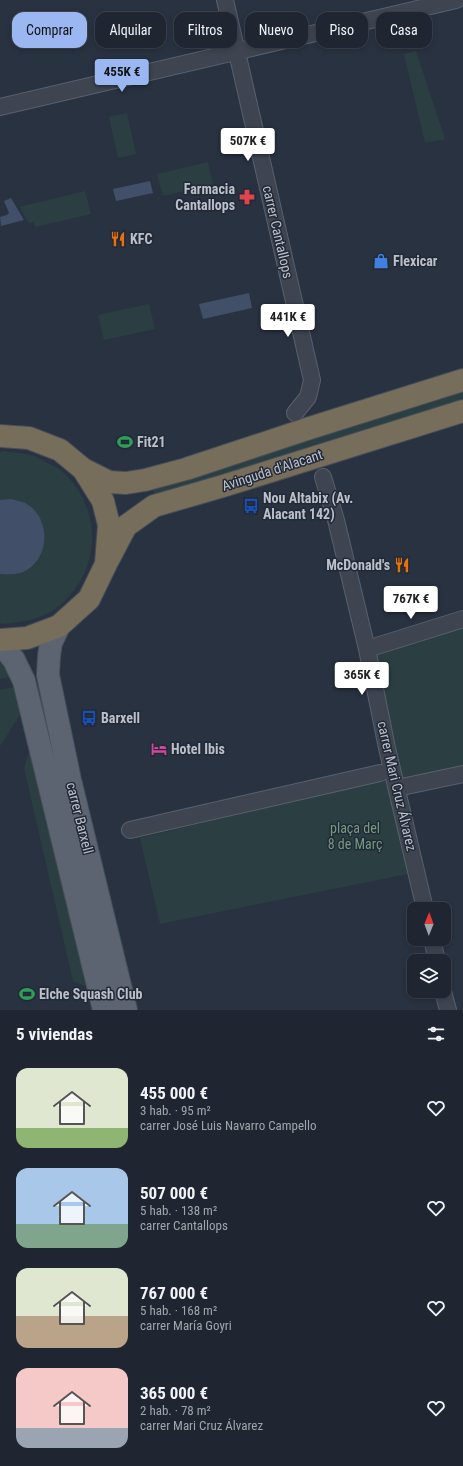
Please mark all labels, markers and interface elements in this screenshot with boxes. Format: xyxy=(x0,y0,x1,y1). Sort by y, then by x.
chip: Comprar xyxy=(12,12,87,48)
chip: Alquilar xyxy=(95,12,166,48)
chip: Filtros xyxy=(174,12,237,48)
chip: Nuevo xyxy=(245,12,308,48)
chip: Piso xyxy=(316,12,368,48)
chip: Casa xyxy=(376,12,432,48)
pin: 455K € xyxy=(89,59,155,93)
text: 455K € xyxy=(104,64,140,79)
pin: 507K € xyxy=(215,128,281,162)
text: 507K € xyxy=(230,133,266,148)
place label: Farmacia Cantallops xyxy=(175,181,235,213)
street label: carrer Cantallops xyxy=(260,184,296,280)
pharmacy icon: Farmacia Cantallops xyxy=(238,188,256,206)
restaurant icon: KFC xyxy=(109,230,127,248)
place label: KFC xyxy=(130,231,152,247)
shop icon: Flexicar xyxy=(372,252,390,270)
place label: Flexicar xyxy=(393,253,438,269)
pin: 441K € xyxy=(255,304,321,338)
text: 441K € xyxy=(270,309,306,324)
sports icon: Fit21 xyxy=(116,433,134,451)
place label: Fit21 xyxy=(137,434,166,450)
street label: Avinguda d'Alacant xyxy=(220,446,324,494)
place label: Nou Altabix (Av. Alacant 142) xyxy=(263,490,353,523)
bus stop icon: Nou Altabix (Av. Alacant 142) xyxy=(242,497,260,515)
restaurant icon: McDonald's xyxy=(393,556,411,574)
place label: McDonald's xyxy=(326,557,390,573)
pin: 767K € xyxy=(378,586,444,620)
text: 767K € xyxy=(393,591,429,606)
pin: 365K € xyxy=(329,662,395,696)
text: 365K € xyxy=(344,667,380,682)
bus stop icon: Barxell xyxy=(80,709,98,727)
place label: Barxell xyxy=(101,710,140,726)
street label: carrer Mari Cruz Álvarez xyxy=(374,719,421,852)
hotel icon: Hotel Ibis xyxy=(150,740,168,758)
place label: Hotel Ibis xyxy=(171,741,225,757)
street label: carrer Barxell xyxy=(63,781,97,855)
park label: plaça del 8 de Març xyxy=(328,820,382,852)
north arrow xyxy=(407,902,451,946)
map controls xyxy=(407,902,451,998)
button: layers xyxy=(407,954,451,998)
sports icon: Elche Squash Club xyxy=(18,985,36,1003)
place label: Elche Squash Club xyxy=(39,986,143,1002)
icon: filters xyxy=(425,1023,447,1045)
text: 5 viviendas xyxy=(16,1024,93,1044)
text: 455 000 € xyxy=(140,1083,208,1103)
icon: home xyxy=(48,1084,96,1132)
icon: heart xyxy=(425,1097,447,1119)
text: 3 hab. · 95 m² xyxy=(140,1103,211,1118)
text: carrer José Luis Navarro Campello xyxy=(140,1118,317,1133)
text: 507 000 € xyxy=(140,1183,208,1203)
icon: home xyxy=(48,1184,96,1232)
icon: heart xyxy=(425,1197,447,1219)
text: 5 hab. · 138 m² xyxy=(140,1203,217,1218)
text: carrer Cantallops xyxy=(140,1218,228,1233)
text: 767 000 € xyxy=(140,1283,208,1303)
icon: home xyxy=(48,1284,96,1332)
icon: heart xyxy=(425,1297,447,1319)
text: 5 hab. · 168 m² xyxy=(140,1303,217,1318)
text: carrer María Goyri xyxy=(140,1318,232,1333)
text: 365 000 € xyxy=(140,1383,208,1403)
icon: home xyxy=(48,1384,96,1432)
icon: heart xyxy=(425,1397,447,1419)
text: 2 hab. · 78 m² xyxy=(140,1403,211,1418)
text: carrer Mari Cruz Álvarez xyxy=(140,1418,263,1433)

